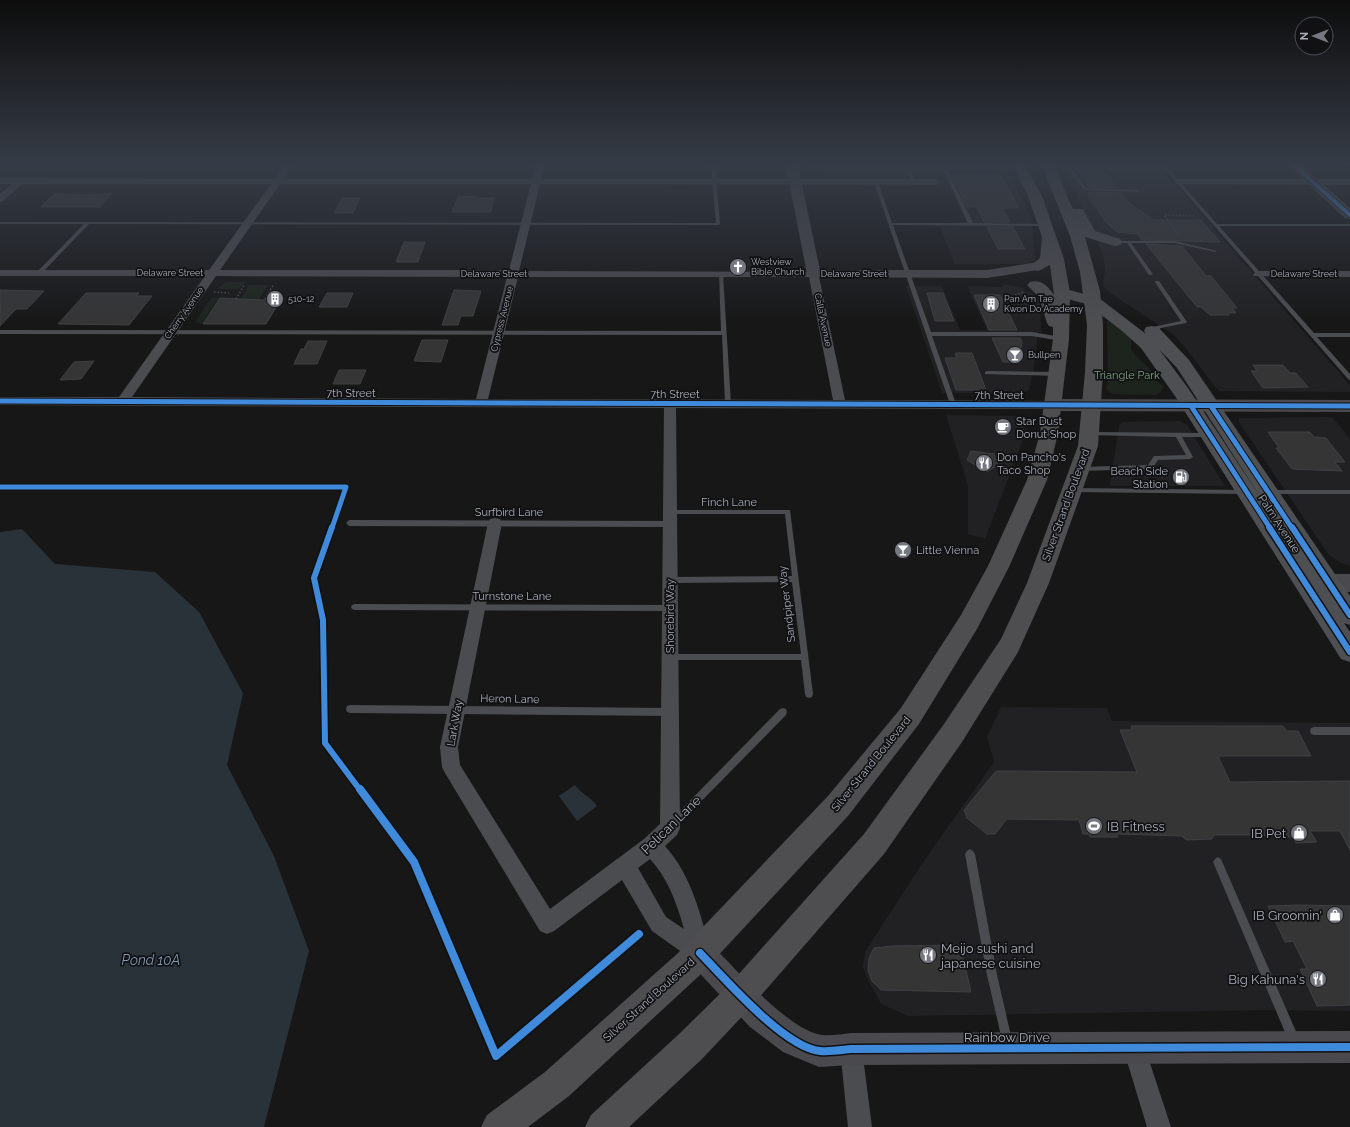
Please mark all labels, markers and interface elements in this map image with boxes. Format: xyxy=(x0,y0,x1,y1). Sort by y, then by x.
north arrow xyxy=(1294,16,1334,56)
text: N xyxy=(1298,32,1311,40)
church icon: Westview Bible Church xyxy=(728,257,748,277)
place label: Westview Bible Church xyxy=(751,257,805,277)
street label: Delaware Street xyxy=(137,268,203,278)
street label: Delaware Street xyxy=(461,269,527,279)
street label: Delaware Street xyxy=(821,269,887,279)
street label: Delaware Street xyxy=(1271,269,1337,279)
street label: Cherry Avenue xyxy=(162,284,206,341)
street label: Cypress Avenue xyxy=(489,285,515,353)
building icon: 510-12 xyxy=(265,289,285,309)
street label: Calla Avenue xyxy=(812,292,834,348)
place label: 510-12 xyxy=(288,294,315,304)
building icon: Pan Am Tae Kwon Do Academy xyxy=(981,294,1001,314)
place label: Pan Am Tae Kwon Do Academy xyxy=(1004,294,1083,314)
bar icon: Bullpen xyxy=(1005,345,1025,365)
place label: Bullpen xyxy=(1028,350,1060,360)
park label: Triangle Park xyxy=(1094,369,1160,382)
street label: 7th Street xyxy=(326,387,376,400)
street label: 7th Street xyxy=(650,388,700,401)
street label: 7th Street xyxy=(974,389,1024,402)
place label: Star Dust Donut Shop xyxy=(1016,415,1076,441)
cafe icon: Star Dust Donut Shop xyxy=(993,417,1013,437)
street label: Silver Strand Boulevard xyxy=(1040,447,1092,563)
place label: Don Pancho's Taco Shop xyxy=(997,451,1066,477)
restaurant icon: Don Pancho's Taco Shop xyxy=(974,453,994,473)
place label: Beach Side Station xyxy=(1111,465,1169,491)
fuel station icon: Beach Side Station xyxy=(1171,467,1191,487)
street label: Palm Avenue xyxy=(1255,492,1303,556)
street label: Finch Lane xyxy=(701,496,757,509)
street label: Surfbird Lane xyxy=(475,506,544,519)
bar icon: Little Vienna xyxy=(893,540,913,560)
place label: Little Vienna xyxy=(916,544,979,557)
street label: Sandpiper Way xyxy=(776,565,798,643)
street label: Shorebird Way xyxy=(664,579,677,653)
street label: Turnstone Lane xyxy=(473,590,552,603)
street label: Heron Lane xyxy=(480,692,540,706)
street label: Lark Way xyxy=(444,699,466,747)
street label: Silver Strand Boulevard xyxy=(829,714,913,814)
street label: Pelican Lane xyxy=(638,793,704,857)
sports icon: IB Fitness xyxy=(1084,816,1104,836)
place label: IB Fitness xyxy=(1107,819,1165,834)
shop icon: IB Pet xyxy=(1289,823,1309,843)
place label: IB Pet xyxy=(1251,826,1287,841)
shop icon: IB Groomin' xyxy=(1325,905,1345,925)
place label: IB Groomin' xyxy=(1253,908,1322,923)
place label: Meijo sushi and japanese cuisine xyxy=(939,941,1041,971)
restaurant icon: Meijo sushi and japanese cuisine xyxy=(918,945,938,965)
water label: Pond 10A xyxy=(122,952,180,968)
street label: Silver Strand Boulevard xyxy=(601,955,698,1044)
restaurant icon: Big Kahuna's xyxy=(1308,969,1328,989)
place label: Big Kahuna's xyxy=(1228,972,1305,987)
street label: Rainbow Drive xyxy=(964,1030,1050,1045)

